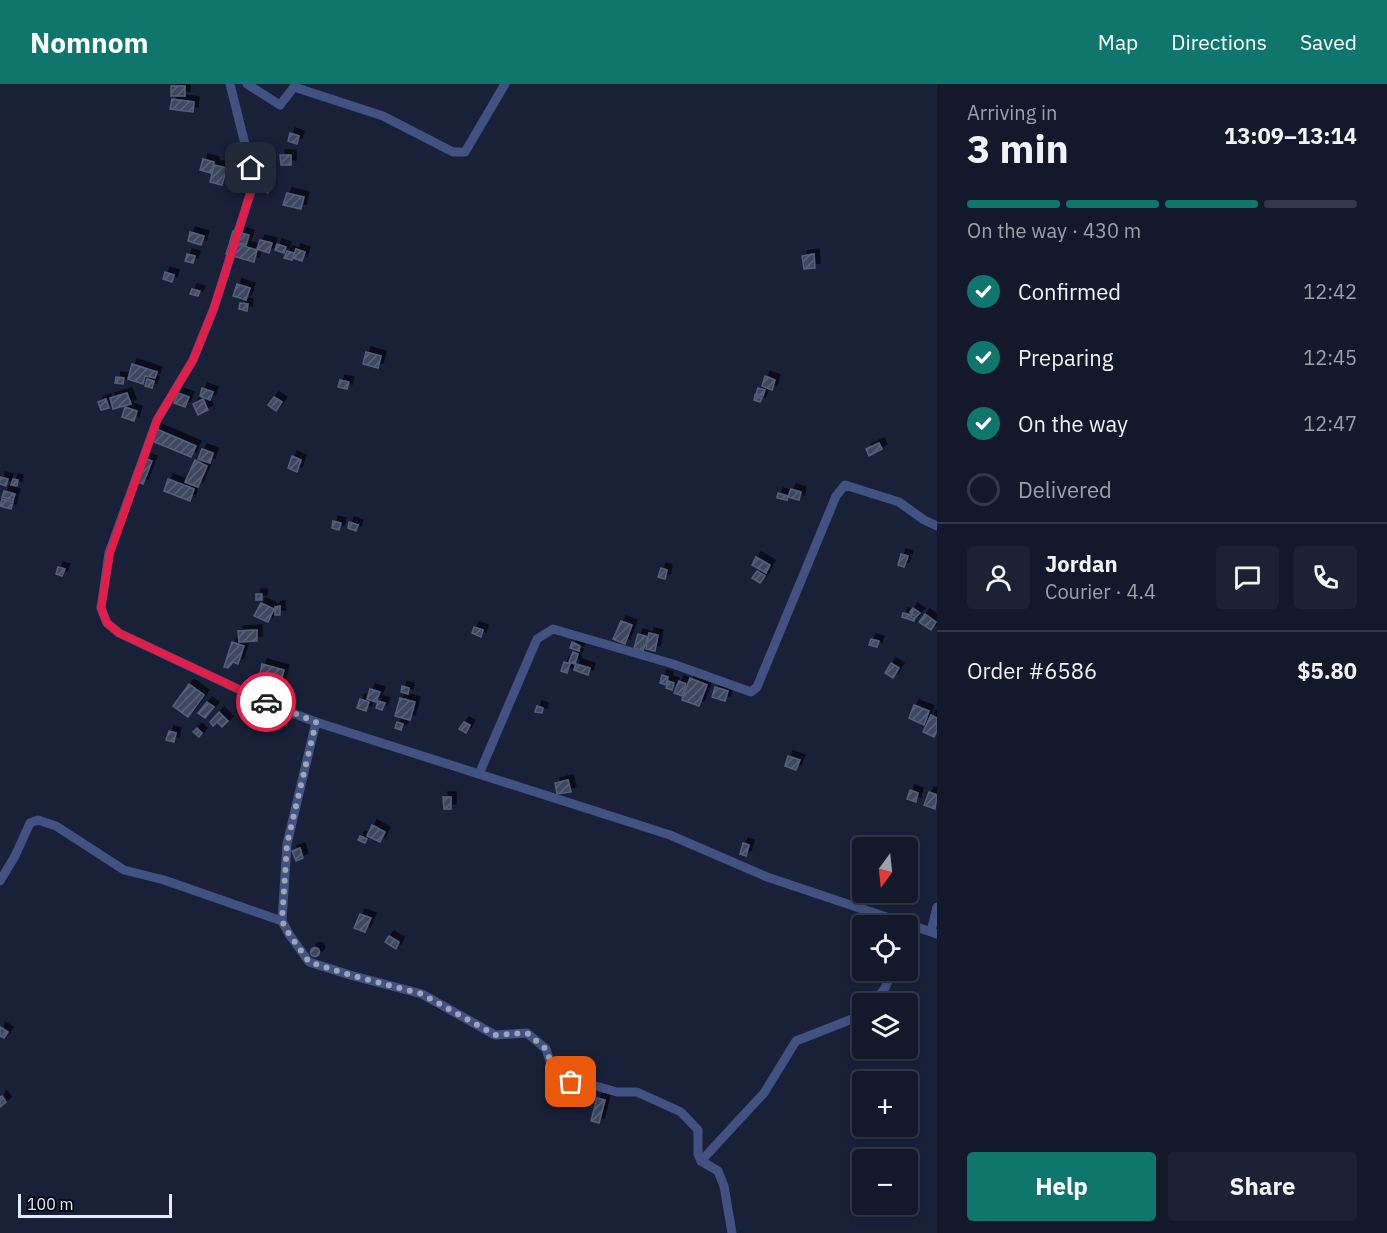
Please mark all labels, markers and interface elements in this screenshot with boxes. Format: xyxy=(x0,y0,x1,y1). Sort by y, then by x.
text: Nomnom xyxy=(30,24,149,61)
text: Map xyxy=(1098,28,1138,56)
text: Directions xyxy=(1171,28,1267,56)
text: Saved xyxy=(1300,28,1357,56)
text: Arriving in xyxy=(967,99,1057,126)
text: 13:09–13:14 xyxy=(1224,121,1357,150)
text: 3 min xyxy=(967,123,1069,174)
pin xyxy=(225,142,276,193)
icon: home xyxy=(234,151,267,184)
text: On the way · 430 m xyxy=(967,217,1141,244)
icon: check xyxy=(967,275,1000,308)
text: Confirmed xyxy=(1018,277,1121,306)
text: 12:42 xyxy=(1303,278,1357,305)
icon: check xyxy=(967,341,1000,374)
text: Preparing xyxy=(1018,343,1113,372)
text: 12:45 xyxy=(1303,344,1357,371)
icon: check xyxy=(967,407,1000,440)
text: On the way xyxy=(1018,409,1128,438)
text: 12:47 xyxy=(1303,410,1357,437)
text: Delivered xyxy=(1018,475,1112,504)
button: person xyxy=(967,546,1030,609)
button: chat xyxy=(1216,546,1279,609)
button: phone xyxy=(1294,546,1357,609)
text: Jordan xyxy=(1045,549,1118,578)
text: Courier · 4.4 xyxy=(1045,578,1156,605)
text: Order #6586 xyxy=(967,656,1097,685)
text: $5.80 xyxy=(1297,656,1357,685)
courier xyxy=(236,672,296,732)
icon: car xyxy=(250,686,283,719)
north arrow xyxy=(852,837,918,903)
map controls xyxy=(852,837,918,1215)
button: locate xyxy=(852,915,918,981)
button: layers xyxy=(852,993,918,1059)
pin xyxy=(545,1056,596,1107)
icon: bag xyxy=(554,1065,587,1098)
button: + xyxy=(852,1071,918,1137)
button: − xyxy=(852,1149,918,1215)
button: Help xyxy=(967,1152,1156,1221)
button: Share xyxy=(1168,1152,1357,1221)
scale bar xyxy=(18,1191,172,1218)
text: 100 m xyxy=(27,1194,74,1214)

